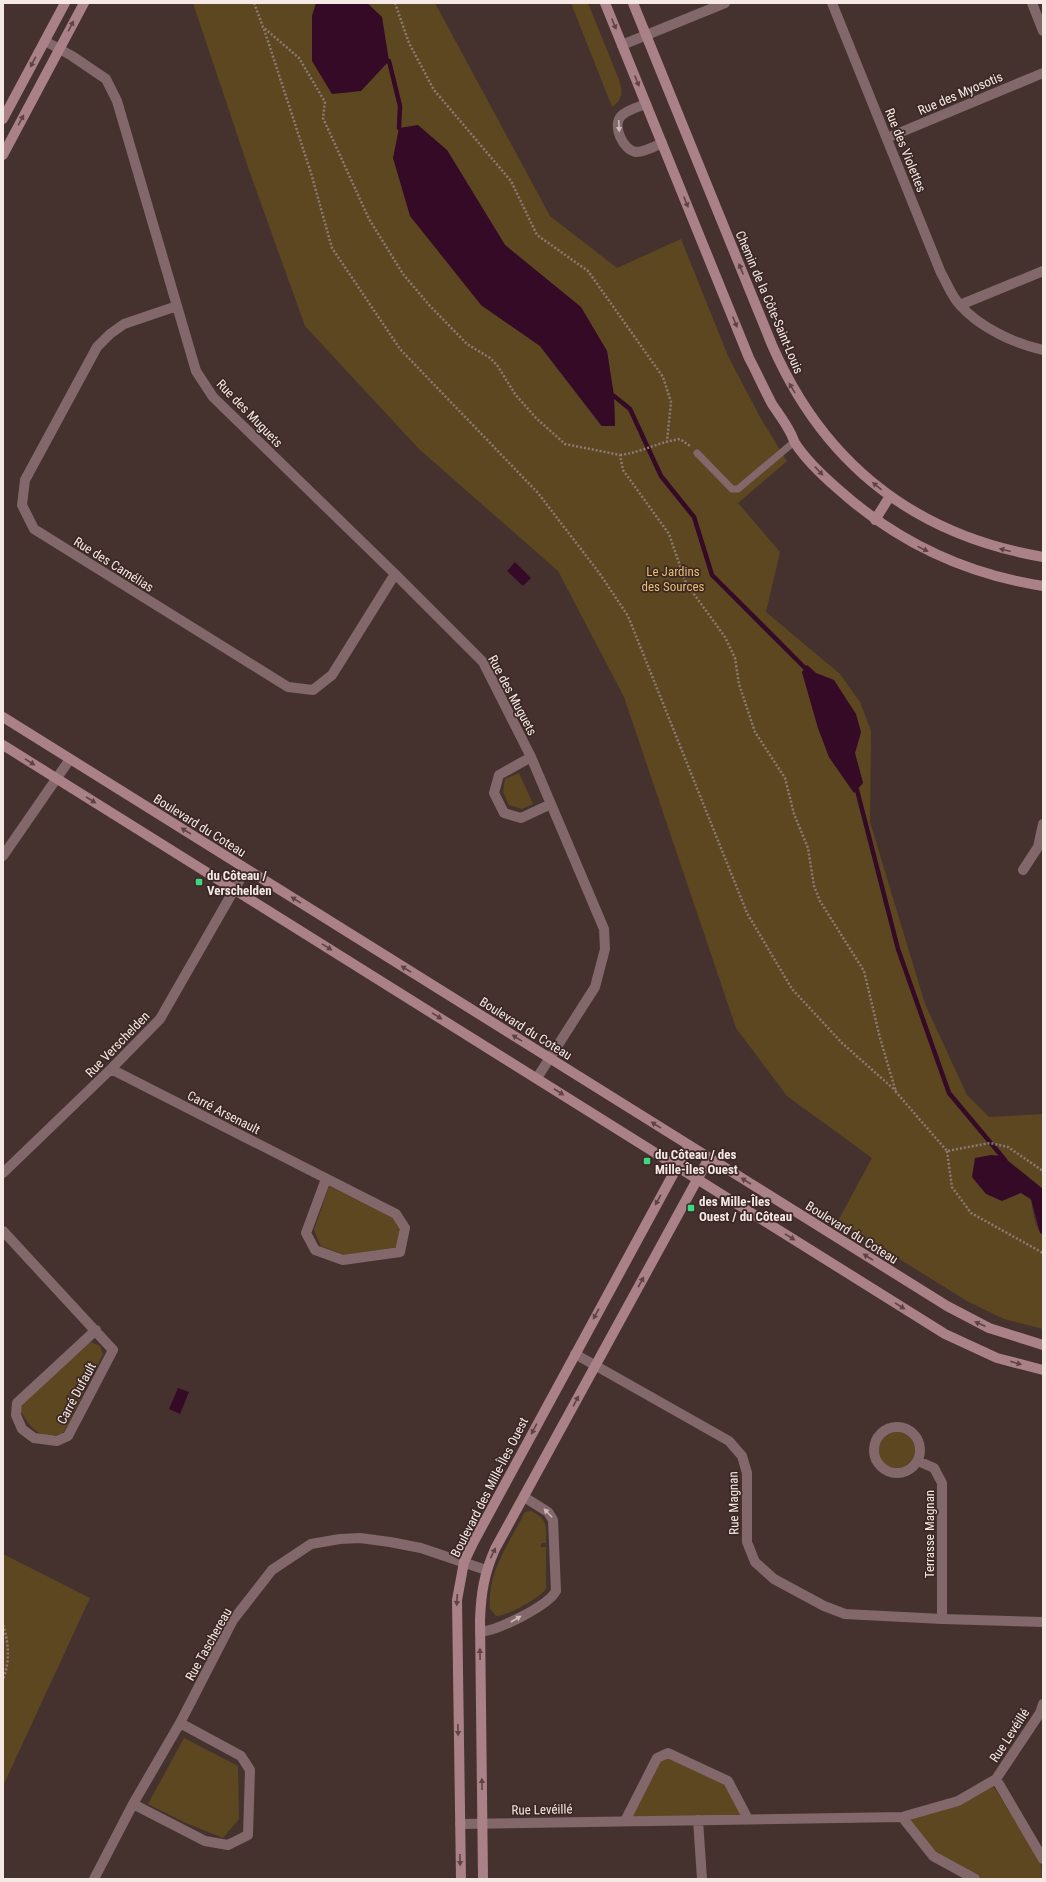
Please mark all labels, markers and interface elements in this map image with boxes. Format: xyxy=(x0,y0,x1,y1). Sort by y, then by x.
one-way arrow xyxy=(611,18,617,30)
one-way arrow xyxy=(68,20,75,32)
one-way arrow xyxy=(30,56,37,68)
street label: Rue des Myosotis xyxy=(916,69,1005,118)
one-way arrow xyxy=(634,76,640,87)
street label: Rue des Violettes xyxy=(882,106,929,194)
one-way arrow xyxy=(18,115,25,126)
one-way arrow xyxy=(616,120,623,132)
one-way arrow xyxy=(683,196,689,207)
street label: Chemin de la Côte-Saint-Louis xyxy=(733,228,807,376)
one-way arrow xyxy=(737,262,743,274)
one-way arrow xyxy=(732,317,738,329)
street label: Rue des Muguets xyxy=(214,376,286,450)
one-way arrow xyxy=(789,382,796,394)
one-way arrow xyxy=(815,466,824,476)
one-way arrow xyxy=(871,481,882,490)
street label: Rue des Camélias xyxy=(71,534,156,595)
one-way arrow xyxy=(917,545,929,552)
one-way arrow xyxy=(999,546,1011,552)
park label: Le Jardins des Sources xyxy=(642,564,705,594)
street label: Rue des Muguets xyxy=(485,653,540,738)
one-way arrow xyxy=(25,758,35,766)
street label: Boulevard du Coteau xyxy=(151,791,249,860)
one-way arrow xyxy=(86,796,96,804)
one-way arrow xyxy=(180,828,192,835)
place label: du Côteau / Verschelden xyxy=(207,868,272,898)
marker: du Côteau / Verschelden xyxy=(194,877,204,887)
one-way arrow xyxy=(290,897,302,904)
one-way arrow xyxy=(322,943,332,951)
one-way arrow xyxy=(401,965,411,973)
street label: Boulevard du Coteau xyxy=(477,994,575,1063)
street label: Rue Verschelden xyxy=(82,1008,152,1080)
one-way arrow xyxy=(432,1012,442,1020)
one-way arrow xyxy=(511,1034,523,1041)
street label: Carré Arsenault xyxy=(185,1088,263,1137)
one-way arrow xyxy=(554,1088,564,1096)
one-way arrow xyxy=(650,1121,662,1128)
place label: du Côteau / des Mille-Îles Ouest xyxy=(655,1147,738,1177)
marker: du Côteau / des Mille-Îles Ouest xyxy=(642,1156,652,1166)
one-way arrow xyxy=(741,1177,751,1185)
one-way arrow xyxy=(655,1194,662,1206)
place label: des Mille-Îles Ouest / du Côteau xyxy=(699,1194,792,1224)
street label: Boulevard du Coteau xyxy=(803,1198,901,1267)
marker: des Mille-Îles Ouest / du Côteau xyxy=(686,1203,696,1213)
one-way arrow xyxy=(784,1233,796,1240)
one-way arrow xyxy=(862,1254,874,1261)
one-way arrow xyxy=(637,1276,644,1287)
one-way arrow xyxy=(894,1302,906,1309)
one-way arrow xyxy=(593,1309,600,1320)
one-way arrow xyxy=(974,1321,985,1327)
street label: Carré Dufault xyxy=(54,1360,99,1427)
one-way arrow xyxy=(1010,1360,1022,1366)
one-way arrow xyxy=(573,1395,579,1406)
street label: Boulevard des Mille-Îles Ouest xyxy=(448,1415,531,1560)
one-way arrow xyxy=(531,1423,538,1435)
street label: Rue Magnan xyxy=(725,1471,742,1535)
street label: Terrasse Magnan xyxy=(922,1490,937,1578)
one-way arrow xyxy=(543,1508,553,1518)
one-way arrow xyxy=(490,1548,496,1559)
one-way arrow xyxy=(454,1594,461,1606)
street label: Rue Taschereau xyxy=(182,1605,235,1683)
one-way arrow xyxy=(510,1615,522,1622)
one-way arrow xyxy=(477,1647,483,1660)
street label: Rue Levéillé xyxy=(986,1706,1032,1765)
one-way arrow xyxy=(455,1724,462,1736)
one-way arrow xyxy=(479,1777,485,1790)
street label: Rue Levéillé xyxy=(511,1801,573,1818)
one-way arrow xyxy=(457,1854,463,1867)

